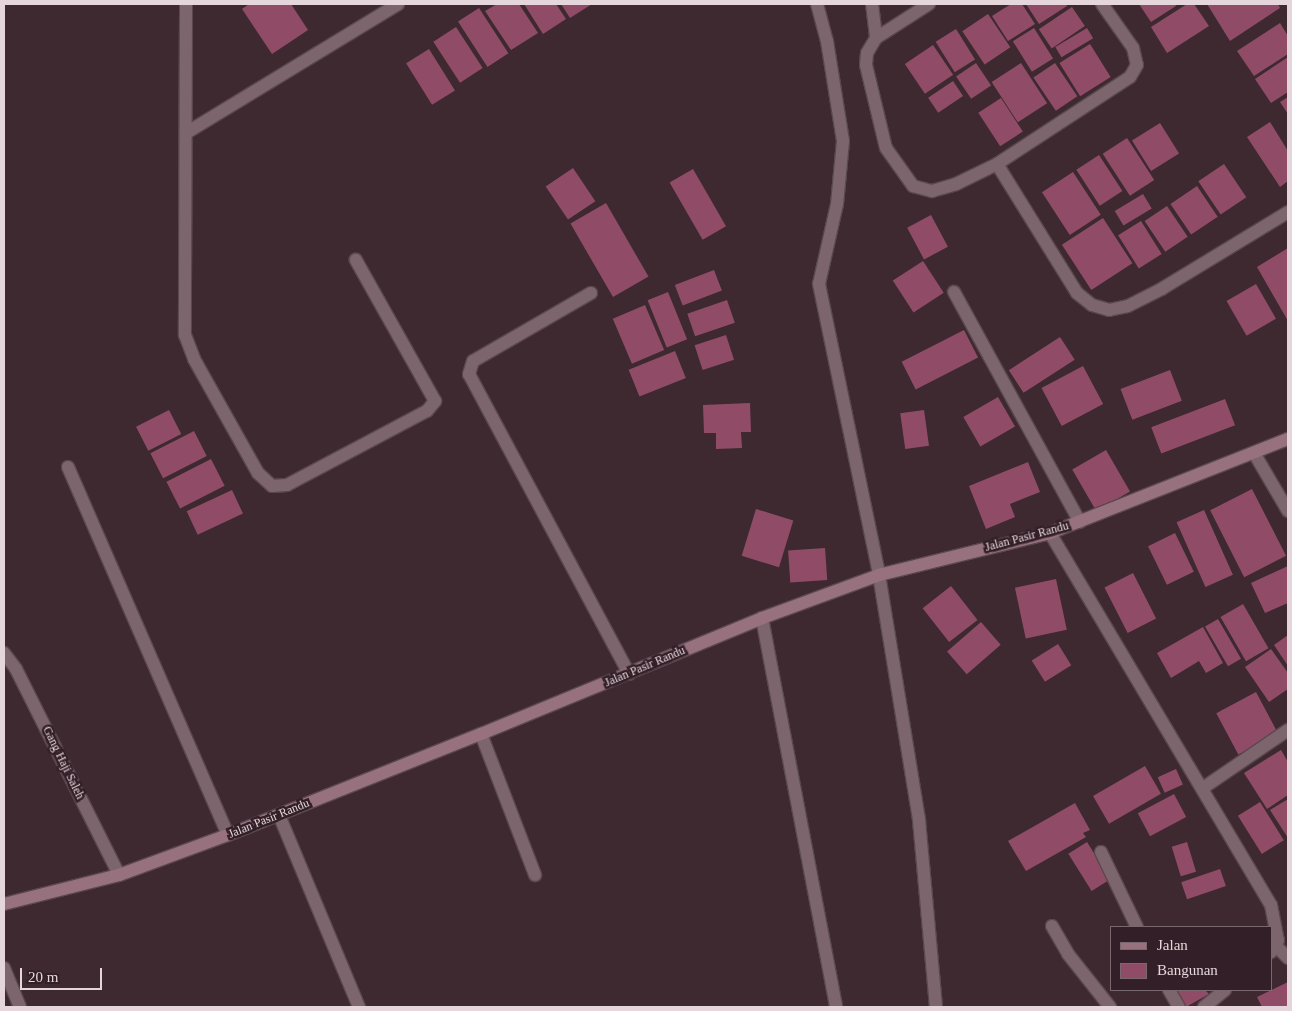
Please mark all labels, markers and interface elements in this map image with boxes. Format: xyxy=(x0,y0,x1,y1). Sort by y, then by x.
street label: Jalan Pasir Randu xyxy=(984,519,1070,555)
street label: Jalan Pasir Randu xyxy=(603,644,687,690)
street label: Gang Haji Saleh xyxy=(39,724,87,802)
street label: Jalan Pasir Randu xyxy=(226,796,312,842)
legend xyxy=(1110,926,1272,991)
text: Jalan xyxy=(1157,937,1188,953)
scale bar xyxy=(22,958,105,990)
text: Bangunan xyxy=(1157,962,1218,978)
text: 20 m xyxy=(28,969,58,985)

